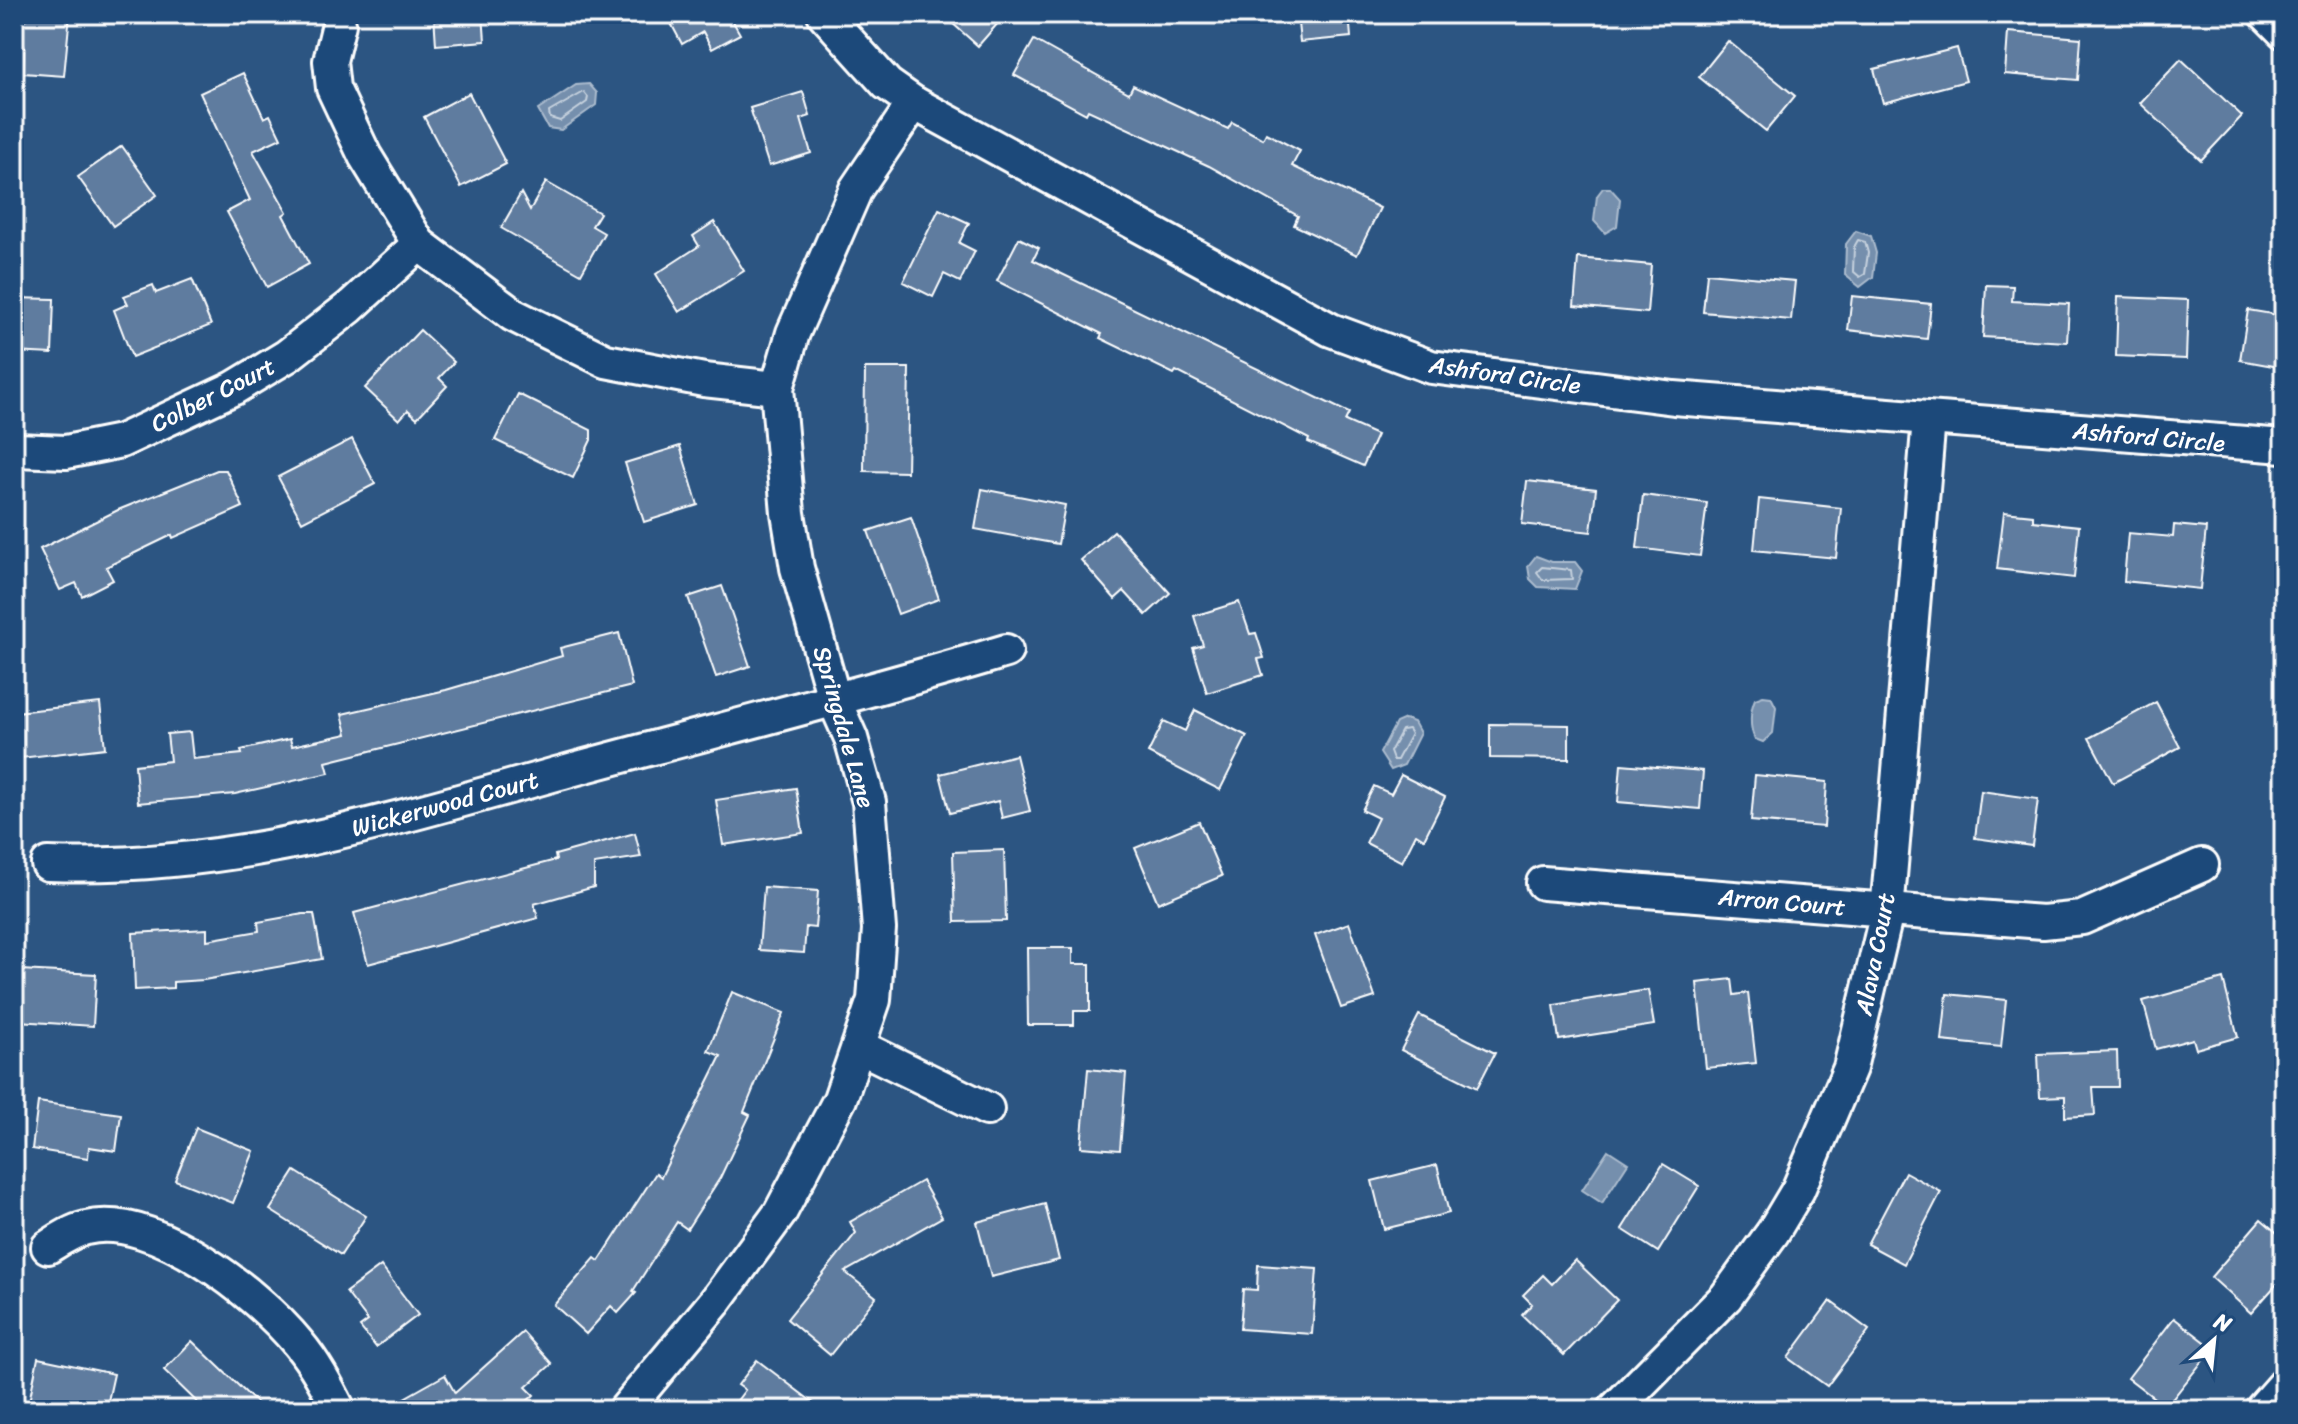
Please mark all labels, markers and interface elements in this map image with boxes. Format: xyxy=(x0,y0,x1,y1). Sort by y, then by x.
street label: Ashford Circle xyxy=(1426,343,1584,406)
street label: Colber Court xyxy=(143,346,283,444)
street label: Ashford Circle xyxy=(2070,409,2227,465)
street label: Springdale Lane xyxy=(801,641,887,813)
street label: Wickerwood Court xyxy=(347,759,543,849)
street label: Arron Court xyxy=(1716,875,1847,928)
street label: Alava Court xyxy=(1842,889,1907,1020)
north arrow xyxy=(2174,1300,2254,1380)
text: N xyxy=(2206,1301,2239,1344)

